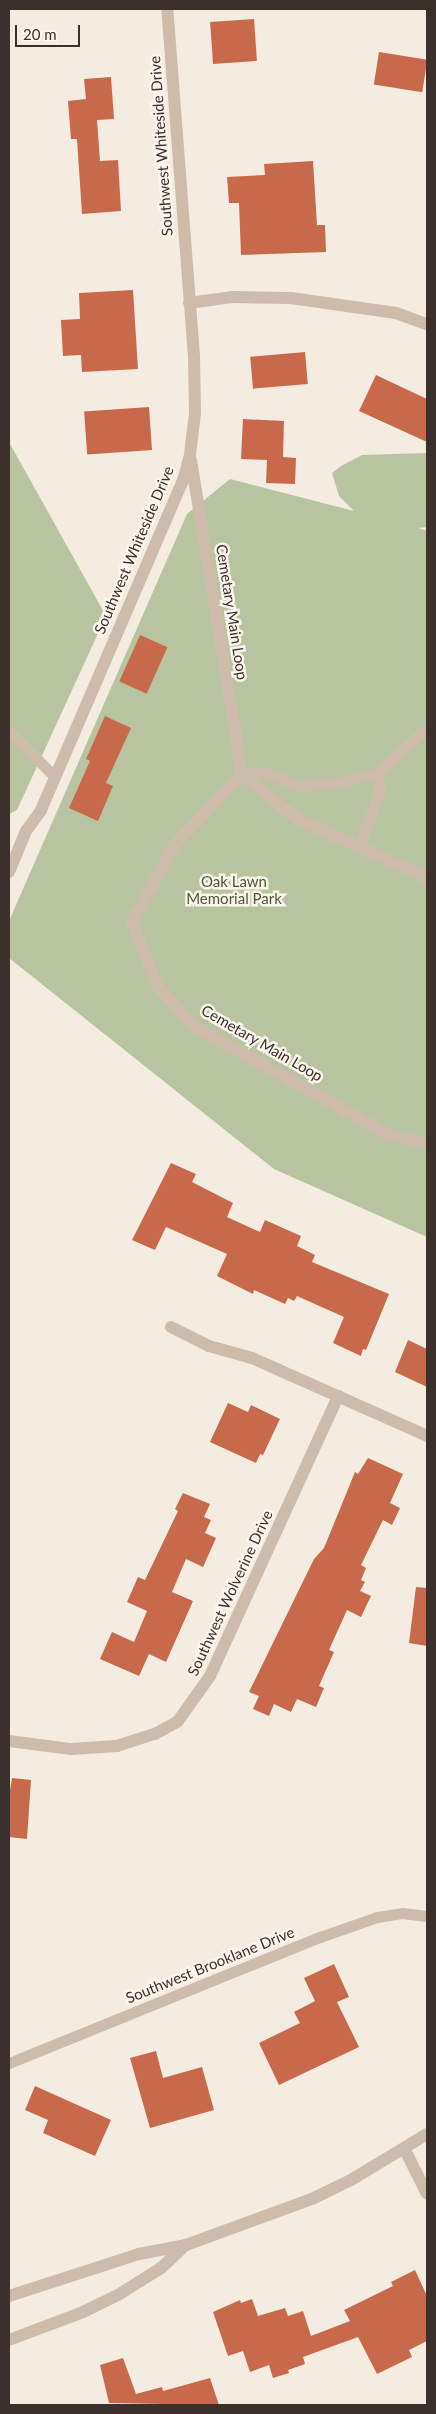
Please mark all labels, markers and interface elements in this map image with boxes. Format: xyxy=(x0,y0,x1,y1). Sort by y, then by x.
scale bar xyxy=(18,15,82,47)
text: 20 m xyxy=(23,25,57,43)
street label: Southwest Whiteside Drive xyxy=(146,55,176,237)
street label: Southwest Whiteside Drive xyxy=(90,463,178,637)
street label: Cemetary Main Loop xyxy=(212,543,252,681)
park label: Oak Lawn Memorial Park xyxy=(186,872,282,907)
street label: Cemetary Main Loop xyxy=(198,1001,326,1085)
street label: Southwest Wolverine Drive xyxy=(184,1507,276,1679)
street label: Southwest Brooklane Drive xyxy=(123,1923,297,2007)

